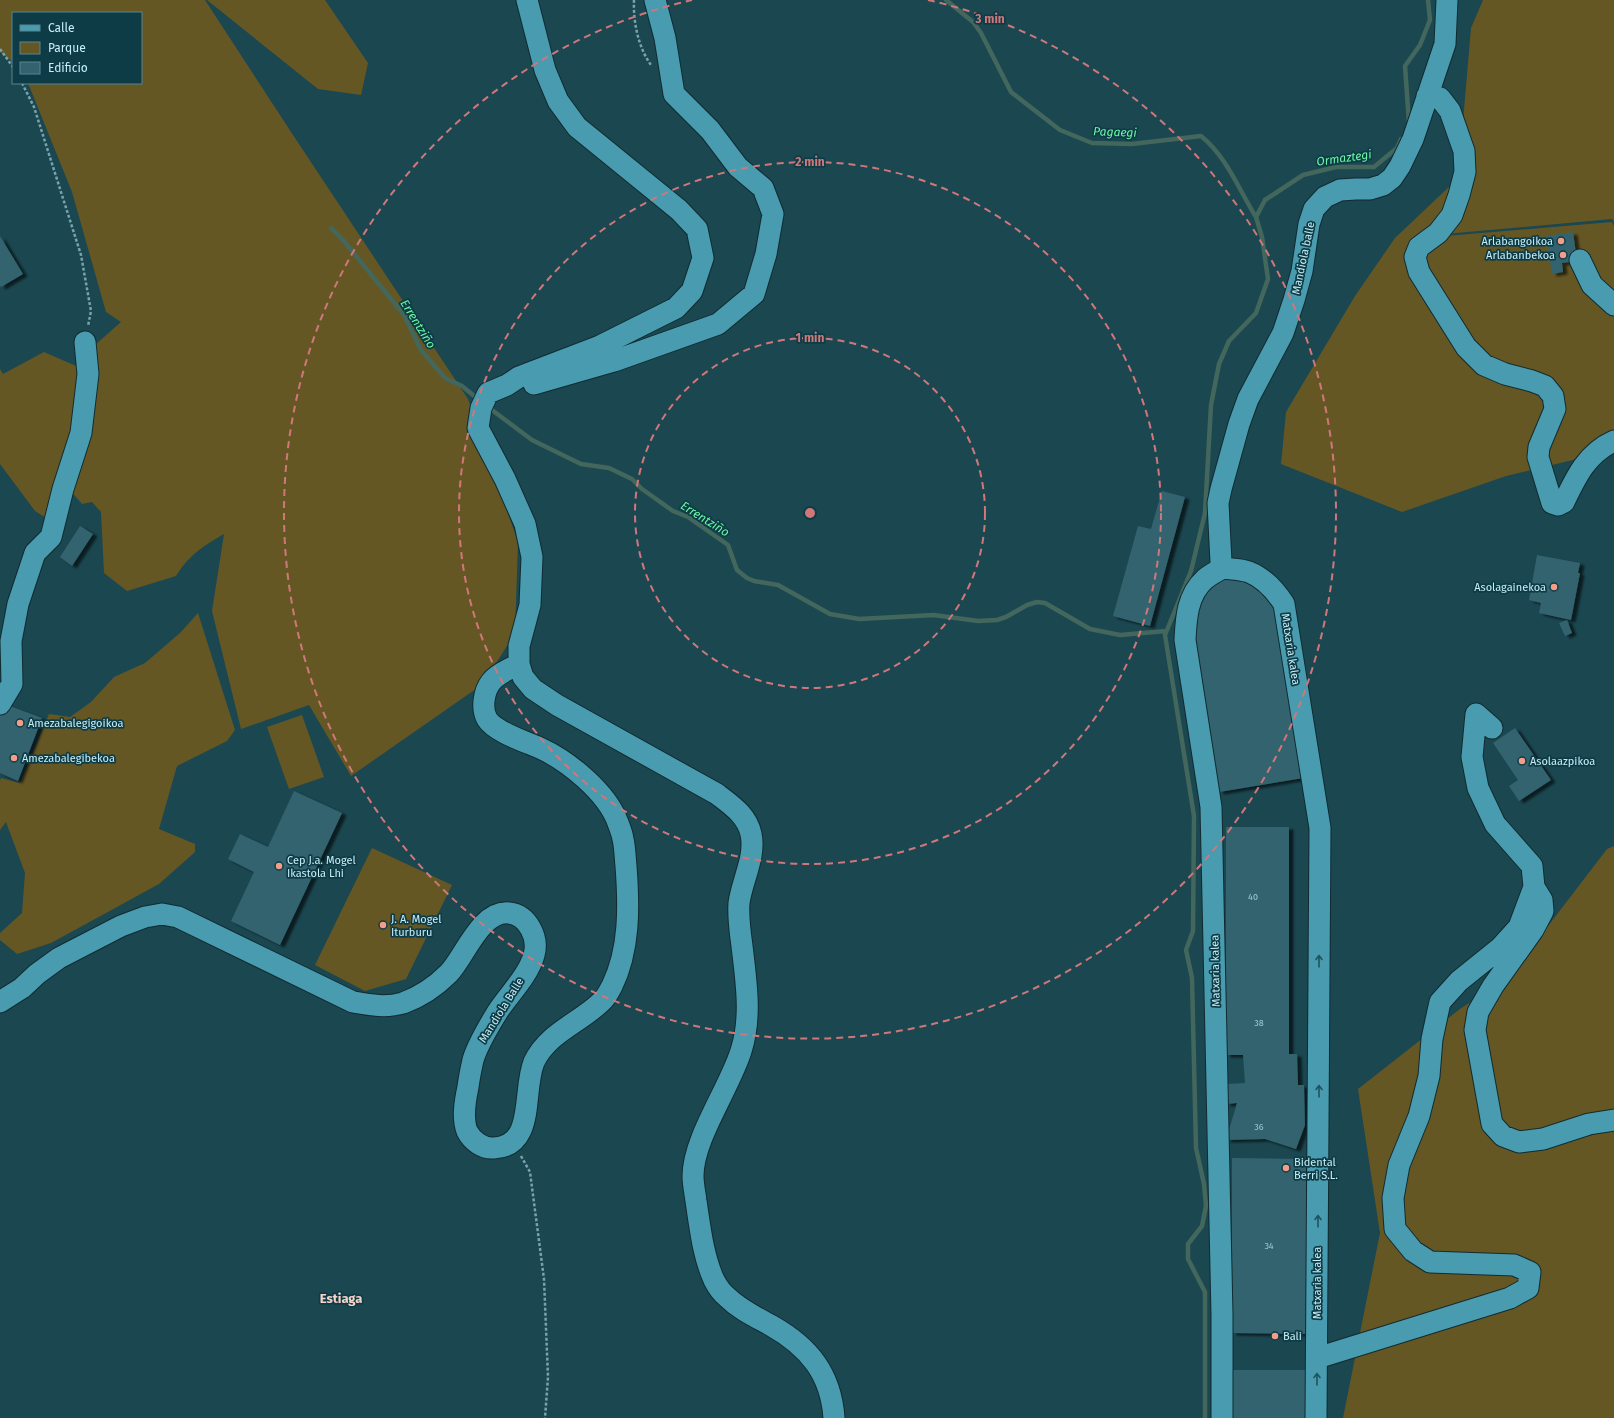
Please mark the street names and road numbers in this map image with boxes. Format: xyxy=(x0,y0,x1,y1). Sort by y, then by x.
street label: Mandiola balle xyxy=(1289,221,1318,296)
street label: Matxaria kalea xyxy=(1278,612,1303,686)
street label: Matxaria kalea xyxy=(1208,935,1223,1007)
street label: Mandiola Balle xyxy=(476,975,527,1045)
street label: Matxaria kalea xyxy=(1311,1247,1324,1319)

